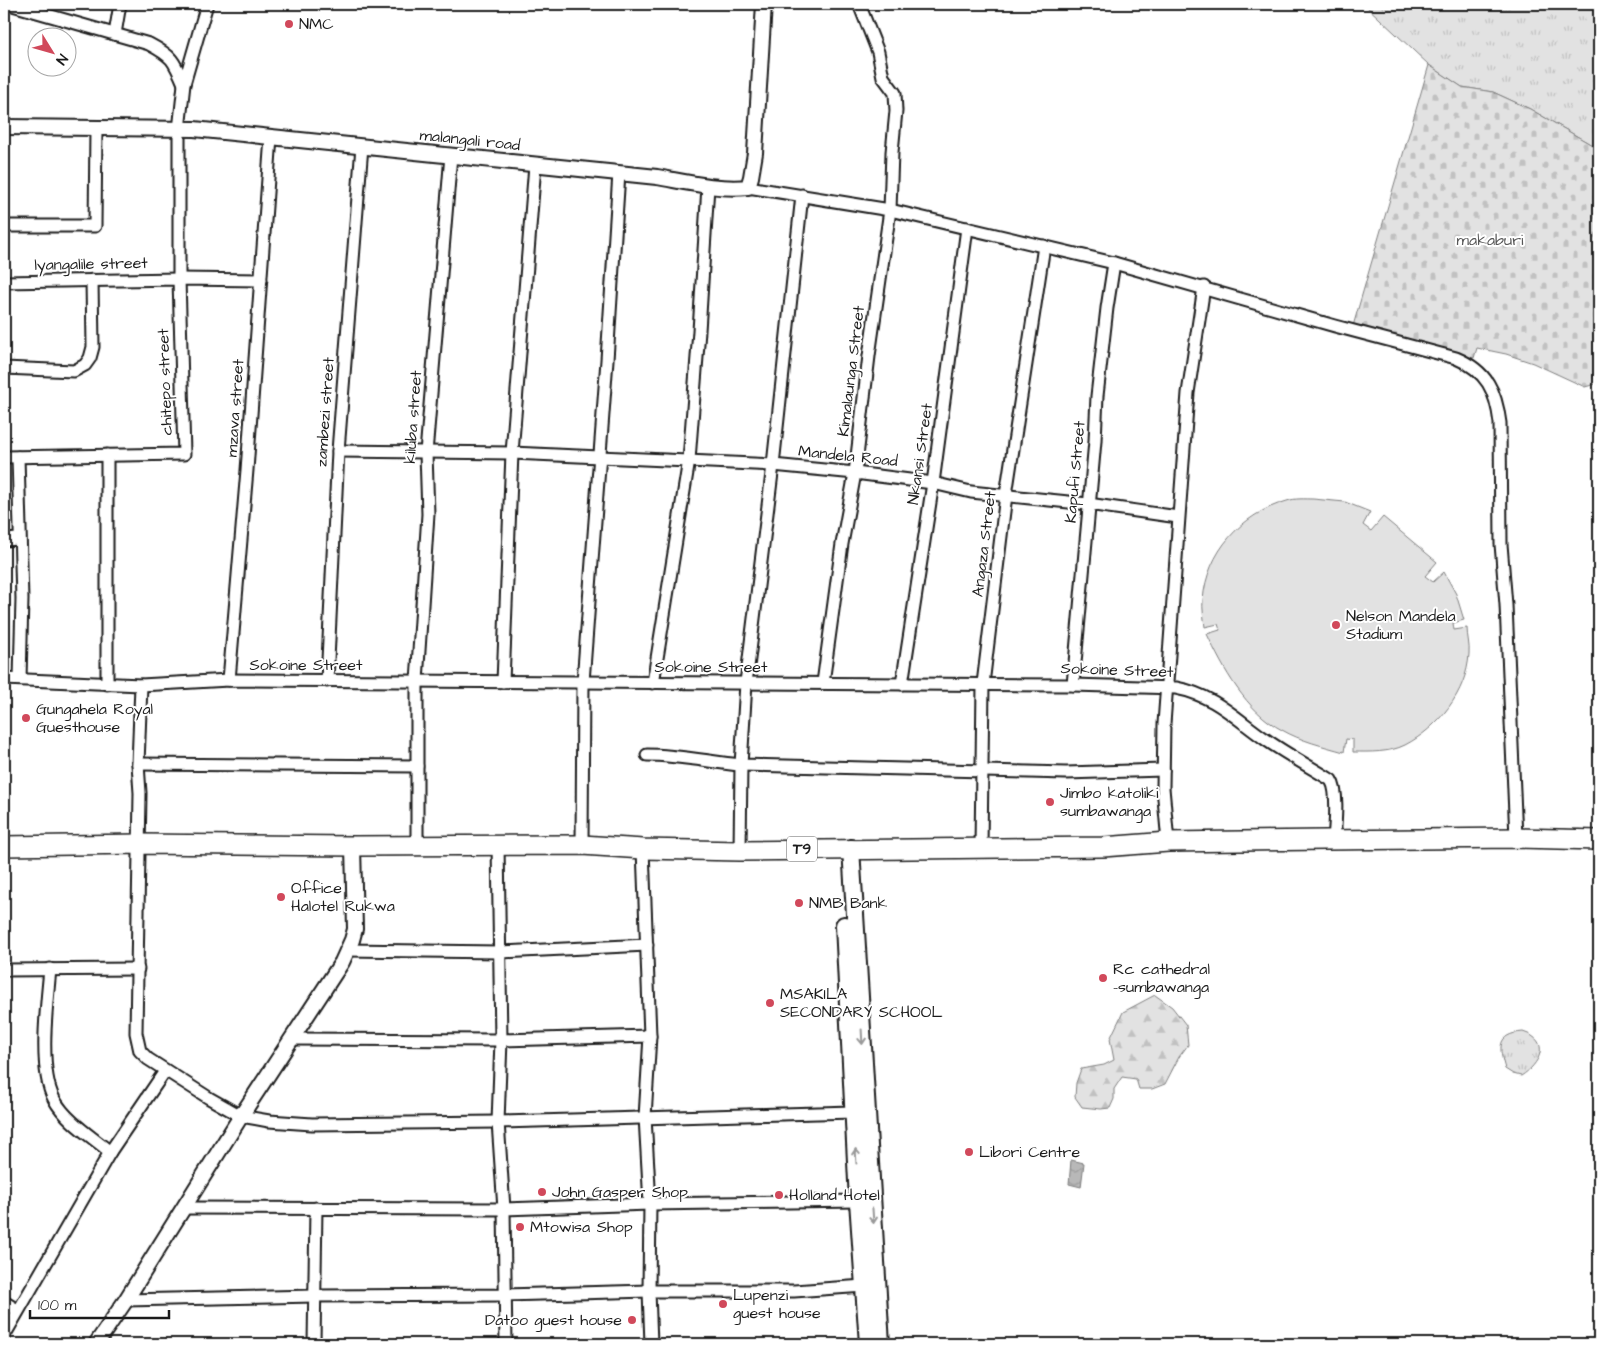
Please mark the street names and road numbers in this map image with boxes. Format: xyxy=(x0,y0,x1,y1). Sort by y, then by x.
street label: malangali road xyxy=(418,124,521,157)
street label: lyangalile street xyxy=(34,252,148,277)
street label: Kimalaunga Street xyxy=(832,304,871,438)
street label: chitepo street xyxy=(152,328,178,436)
street label: zambezi street xyxy=(310,356,340,468)
street label: mzava street xyxy=(221,358,249,458)
street label: kiluba street xyxy=(399,369,427,464)
street label: Nkansi Street xyxy=(902,401,938,506)
street label: Kapufi Street xyxy=(1060,419,1090,524)
street label: Mandela Road xyxy=(797,440,899,472)
street label: Angaza Street xyxy=(967,489,1002,598)
street label: Sokoine Street xyxy=(250,654,363,676)
street label: Sokoine Street xyxy=(655,656,768,678)
street label: Sokoine Street xyxy=(1060,657,1174,683)
road number: T9 xyxy=(787,836,817,862)

